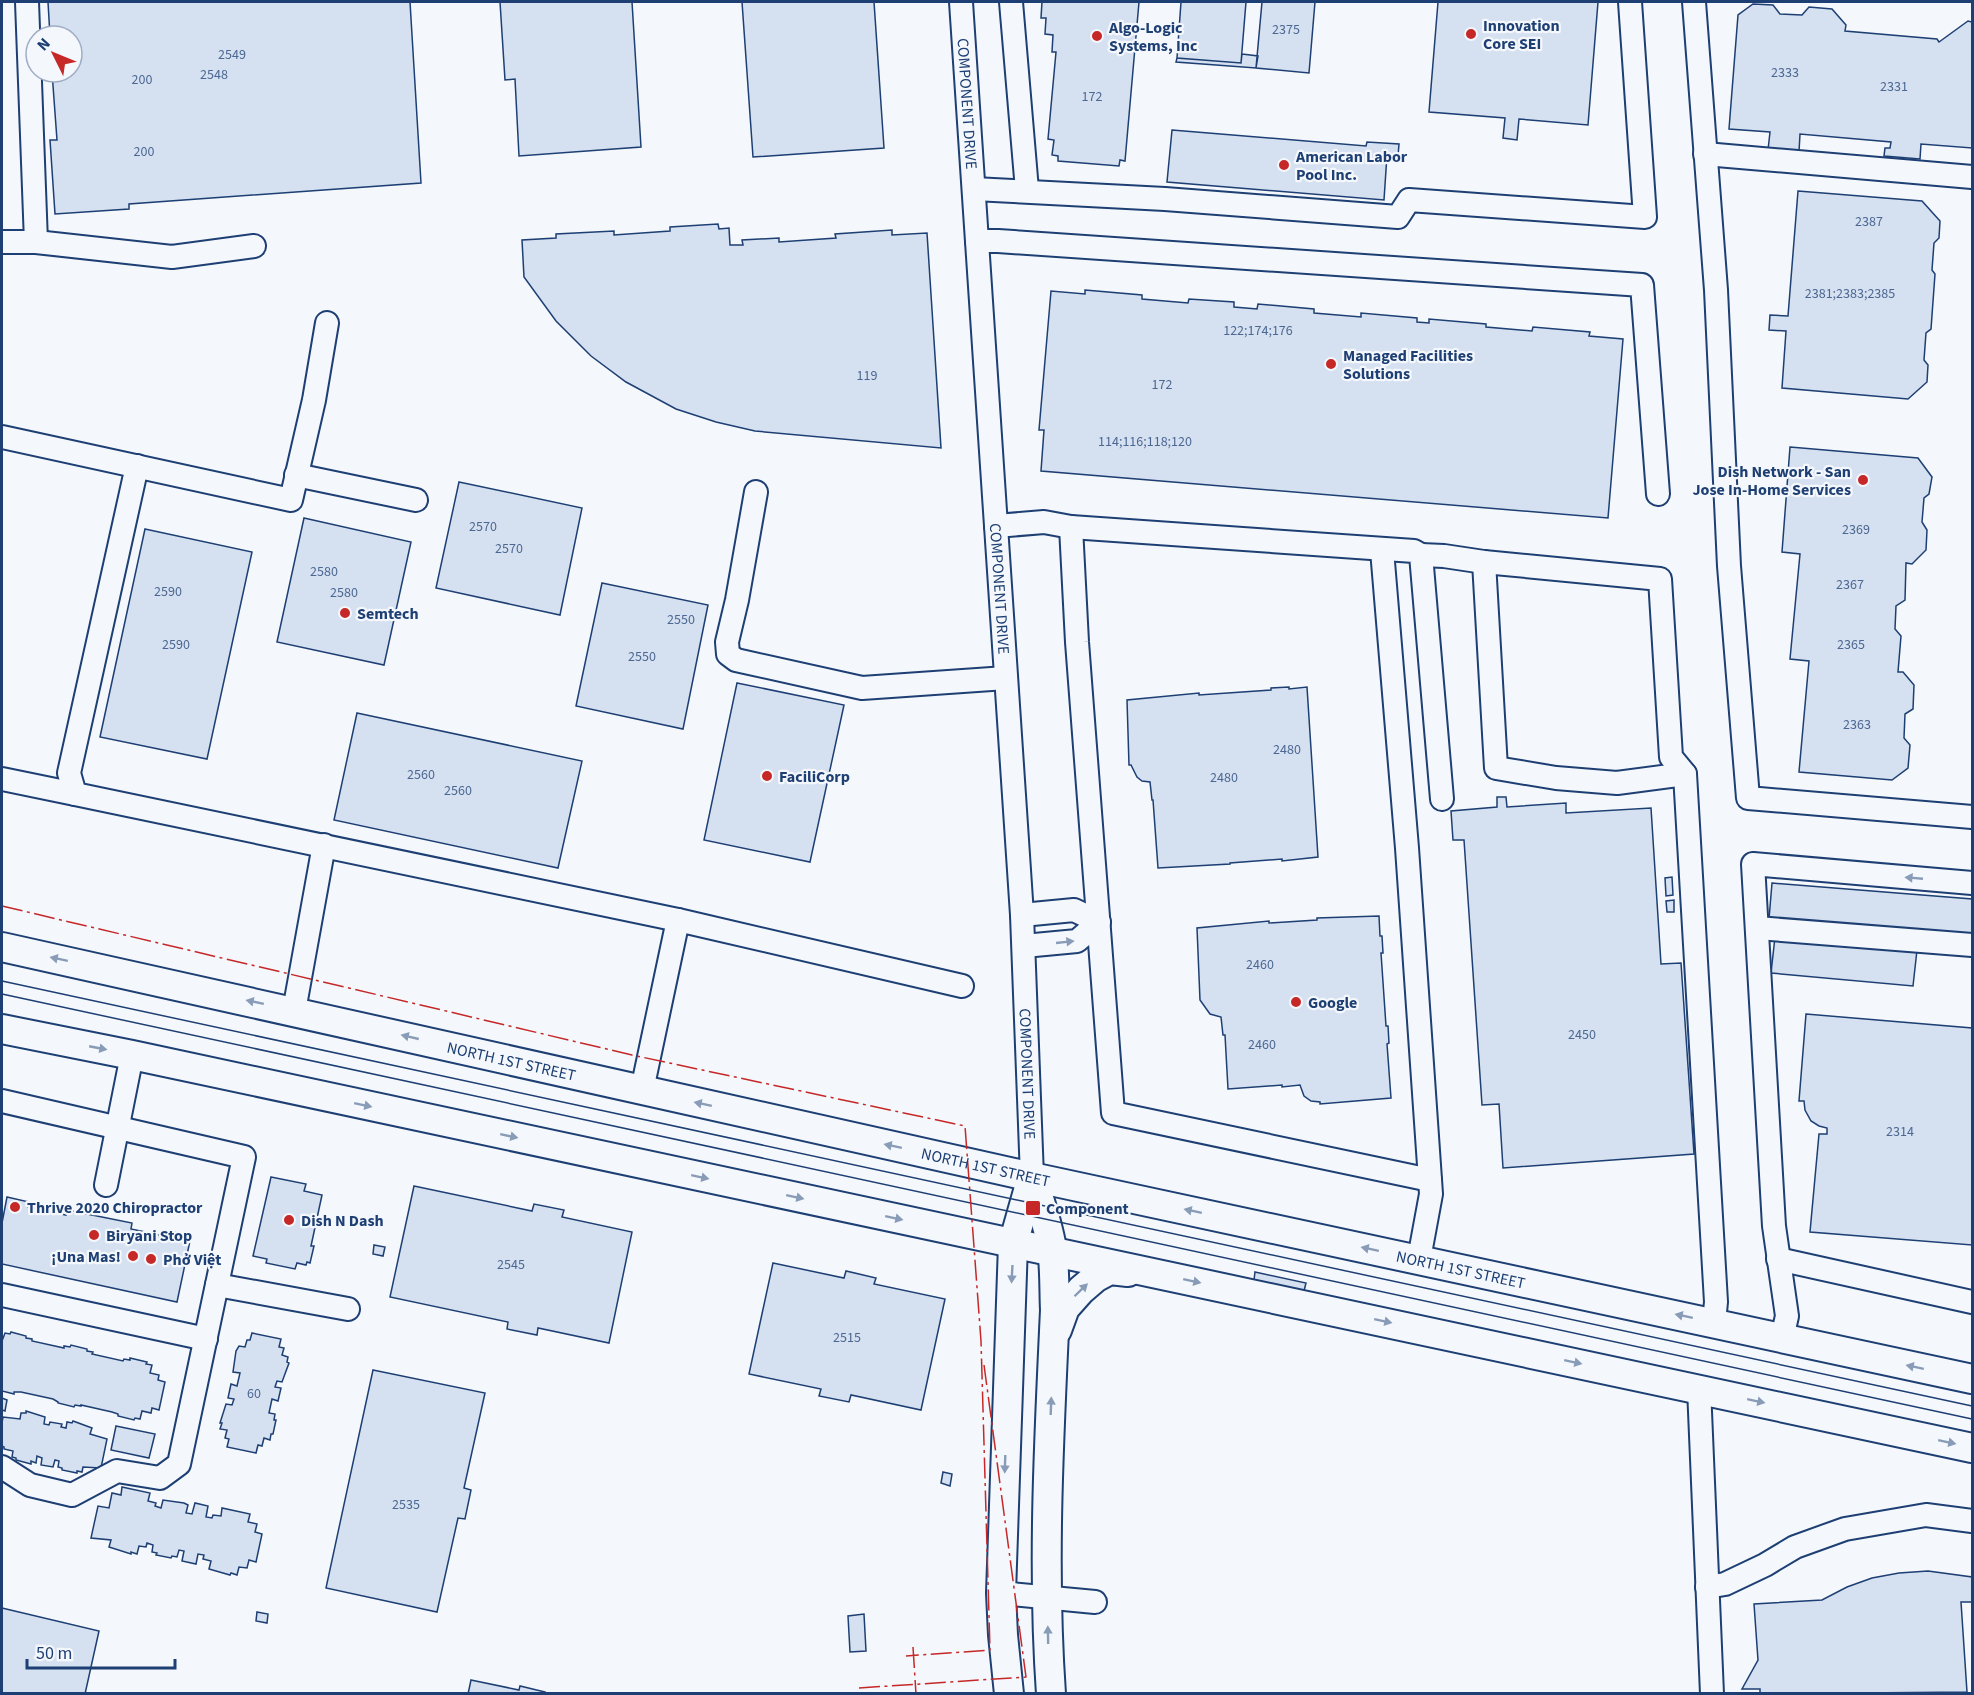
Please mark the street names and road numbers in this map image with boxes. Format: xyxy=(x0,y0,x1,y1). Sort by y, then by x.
street label: COMPONENT DRIVE xyxy=(951,38,982,170)
street label: COMPONENT DRIVE xyxy=(984,522,1015,655)
street label: COMPONENT DRIVE xyxy=(1014,1008,1041,1140)
street label: NORTH 1ST STREET xyxy=(445,1037,578,1087)
street label: NORTH 1ST STREET xyxy=(919,1143,1052,1193)
street label: NORTH 1ST STREET xyxy=(1394,1246,1528,1295)

